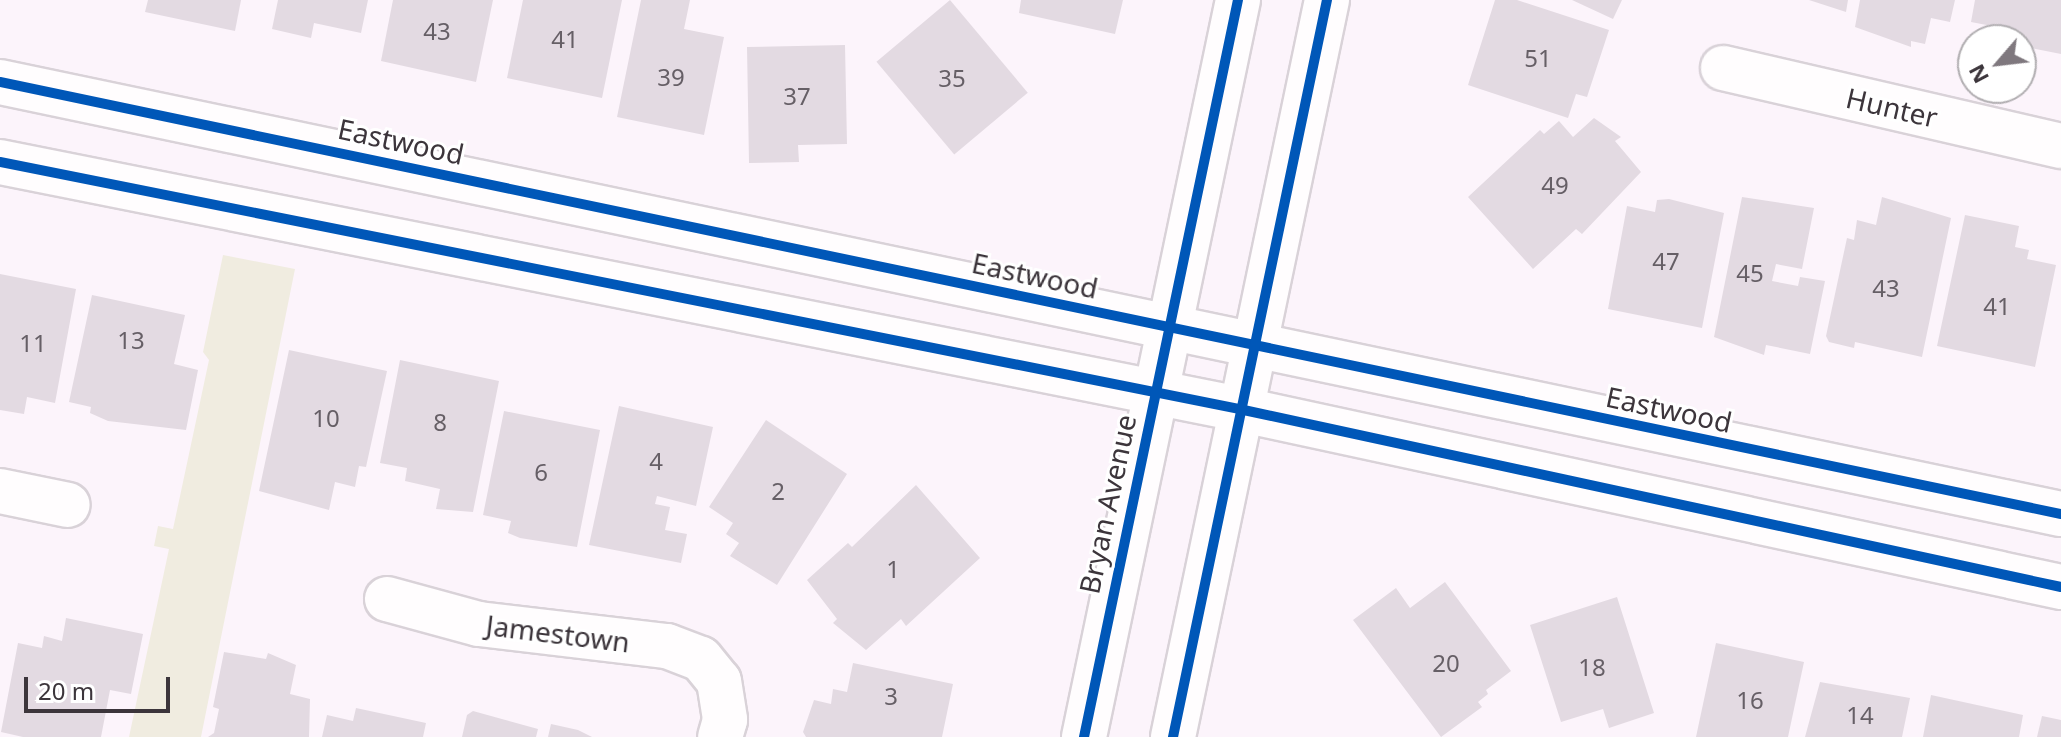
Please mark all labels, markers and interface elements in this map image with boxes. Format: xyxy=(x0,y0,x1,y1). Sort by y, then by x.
house number: 43 xyxy=(423,17,451,45)
north arrow xyxy=(1957,24,2037,104)
house number: 41 xyxy=(551,25,579,53)
house number: 51 xyxy=(1524,44,1552,72)
text: N xyxy=(1960,59,1995,89)
house number: 39 xyxy=(657,63,685,91)
house number: 35 xyxy=(938,64,966,92)
street label: Hunter xyxy=(1843,80,1941,134)
house number: 37 xyxy=(783,82,811,110)
street label: Eastwood xyxy=(335,111,467,171)
house number: 49 xyxy=(1541,171,1569,199)
street label: Eastwood xyxy=(969,245,1101,305)
house number: 47 xyxy=(1652,247,1680,275)
house number: 45 xyxy=(1736,259,1764,287)
house number: 43 xyxy=(1872,274,1900,302)
house number: 41 xyxy=(1983,292,2011,320)
house number: 13 xyxy=(117,326,145,354)
house number: 11 xyxy=(19,329,47,357)
street label: Eastwood xyxy=(1603,379,1735,439)
house number: 10 xyxy=(312,404,340,432)
house number: 8 xyxy=(433,408,447,436)
street label: Bryan Avenue xyxy=(1072,411,1142,597)
house number: 4 xyxy=(649,447,663,475)
house number: 6 xyxy=(534,458,548,486)
house number: 2 xyxy=(771,477,785,505)
house number: 1 xyxy=(886,555,900,583)
street label: Jamestown xyxy=(484,608,632,658)
house number: 20 xyxy=(1432,649,1460,677)
house number: 18 xyxy=(1578,653,1606,681)
scale bar xyxy=(28,661,174,711)
text: 20 m xyxy=(38,674,94,707)
house number: 3 xyxy=(884,682,898,710)
house number: 16 xyxy=(1736,686,1764,714)
house number: 14 xyxy=(1846,701,1874,729)

